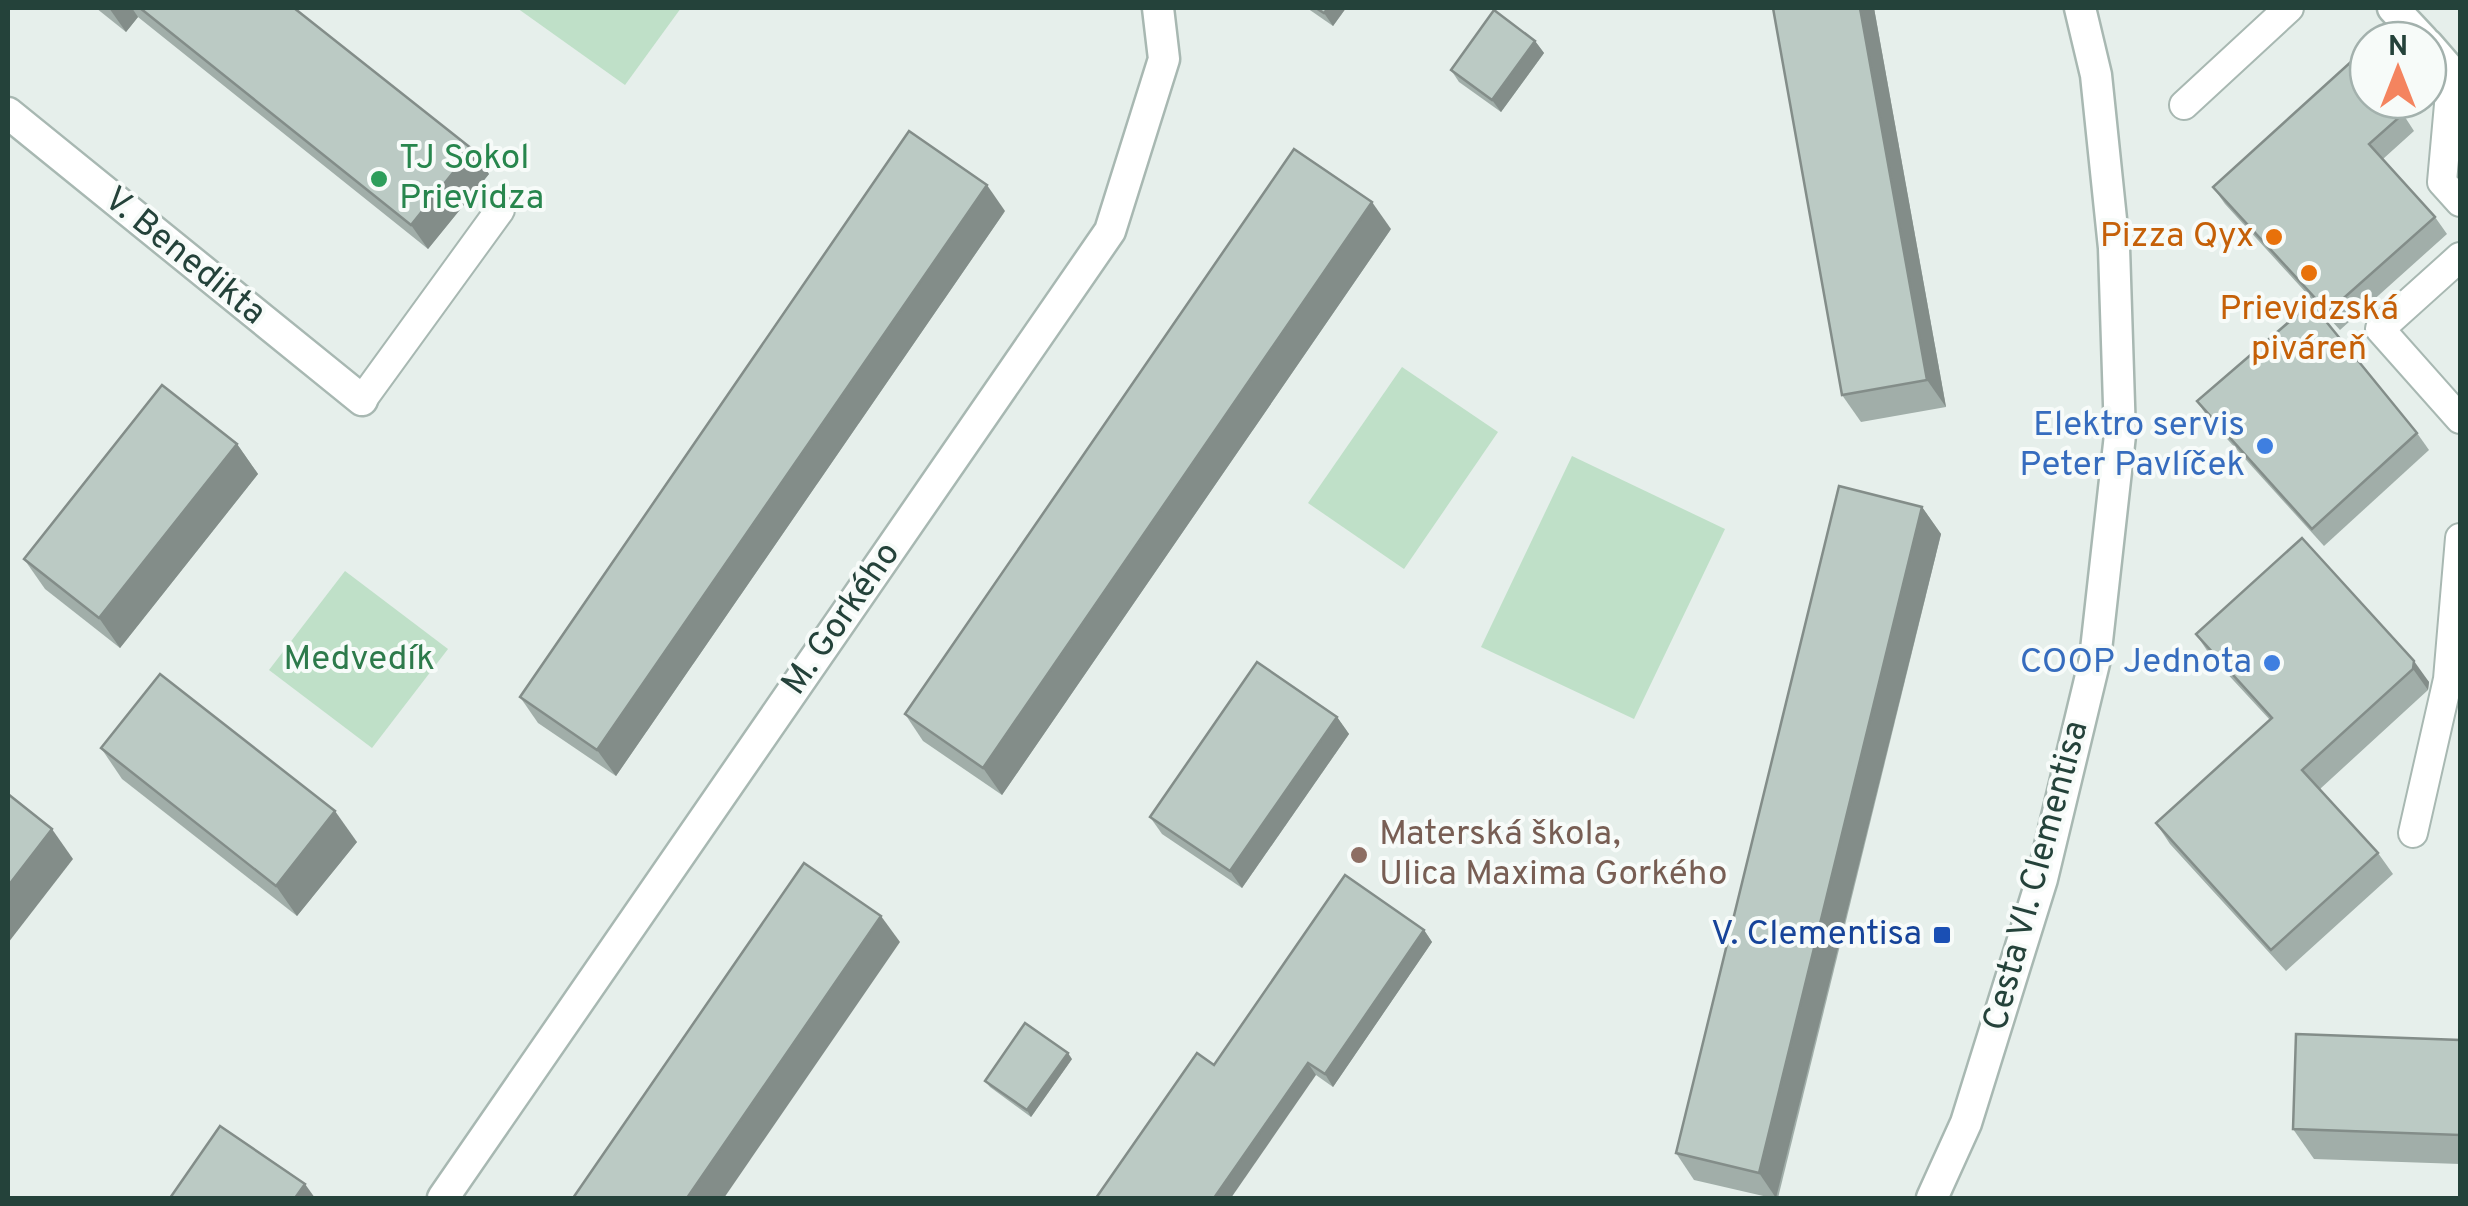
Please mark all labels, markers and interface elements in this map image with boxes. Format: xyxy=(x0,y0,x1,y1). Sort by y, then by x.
north arrow xyxy=(2348,20,2448,120)
text: N xyxy=(2388,30,2408,66)
place label: TJ Sokol Prievidza xyxy=(399,137,544,221)
marker: TJ Sokol Prievidza xyxy=(368,168,390,190)
street label: V. Benedikta xyxy=(94,178,274,336)
place label: Pizza Qyx xyxy=(2100,215,2254,259)
marker: Pizza Qyx xyxy=(2263,226,2285,248)
marker: Prievidzská piváreň xyxy=(2298,262,2320,284)
place label: Prievidzská piváreň xyxy=(2219,288,2399,372)
place label: Elektro servis Peter Pavlíček xyxy=(2019,404,2245,488)
marker: Elektro servis Peter Pavlíček xyxy=(2254,435,2276,457)
street label: M. Gorkého xyxy=(773,534,911,704)
park label: Medvedík xyxy=(283,638,435,682)
place label: COOP Jednota xyxy=(2020,641,2252,685)
marker: COOP Jednota xyxy=(2261,652,2283,674)
street label: Cesta Vl. Clementisa xyxy=(1974,716,2100,1036)
place label: Materská škola, Ulica Maxima Gorkého xyxy=(1379,813,1727,897)
marker: Materská škola, Ulica Maxima Gorkého xyxy=(1348,844,1370,866)
place label: V. Clementisa xyxy=(1711,913,1922,957)
marker: V. Clementisa xyxy=(1931,924,1953,946)

